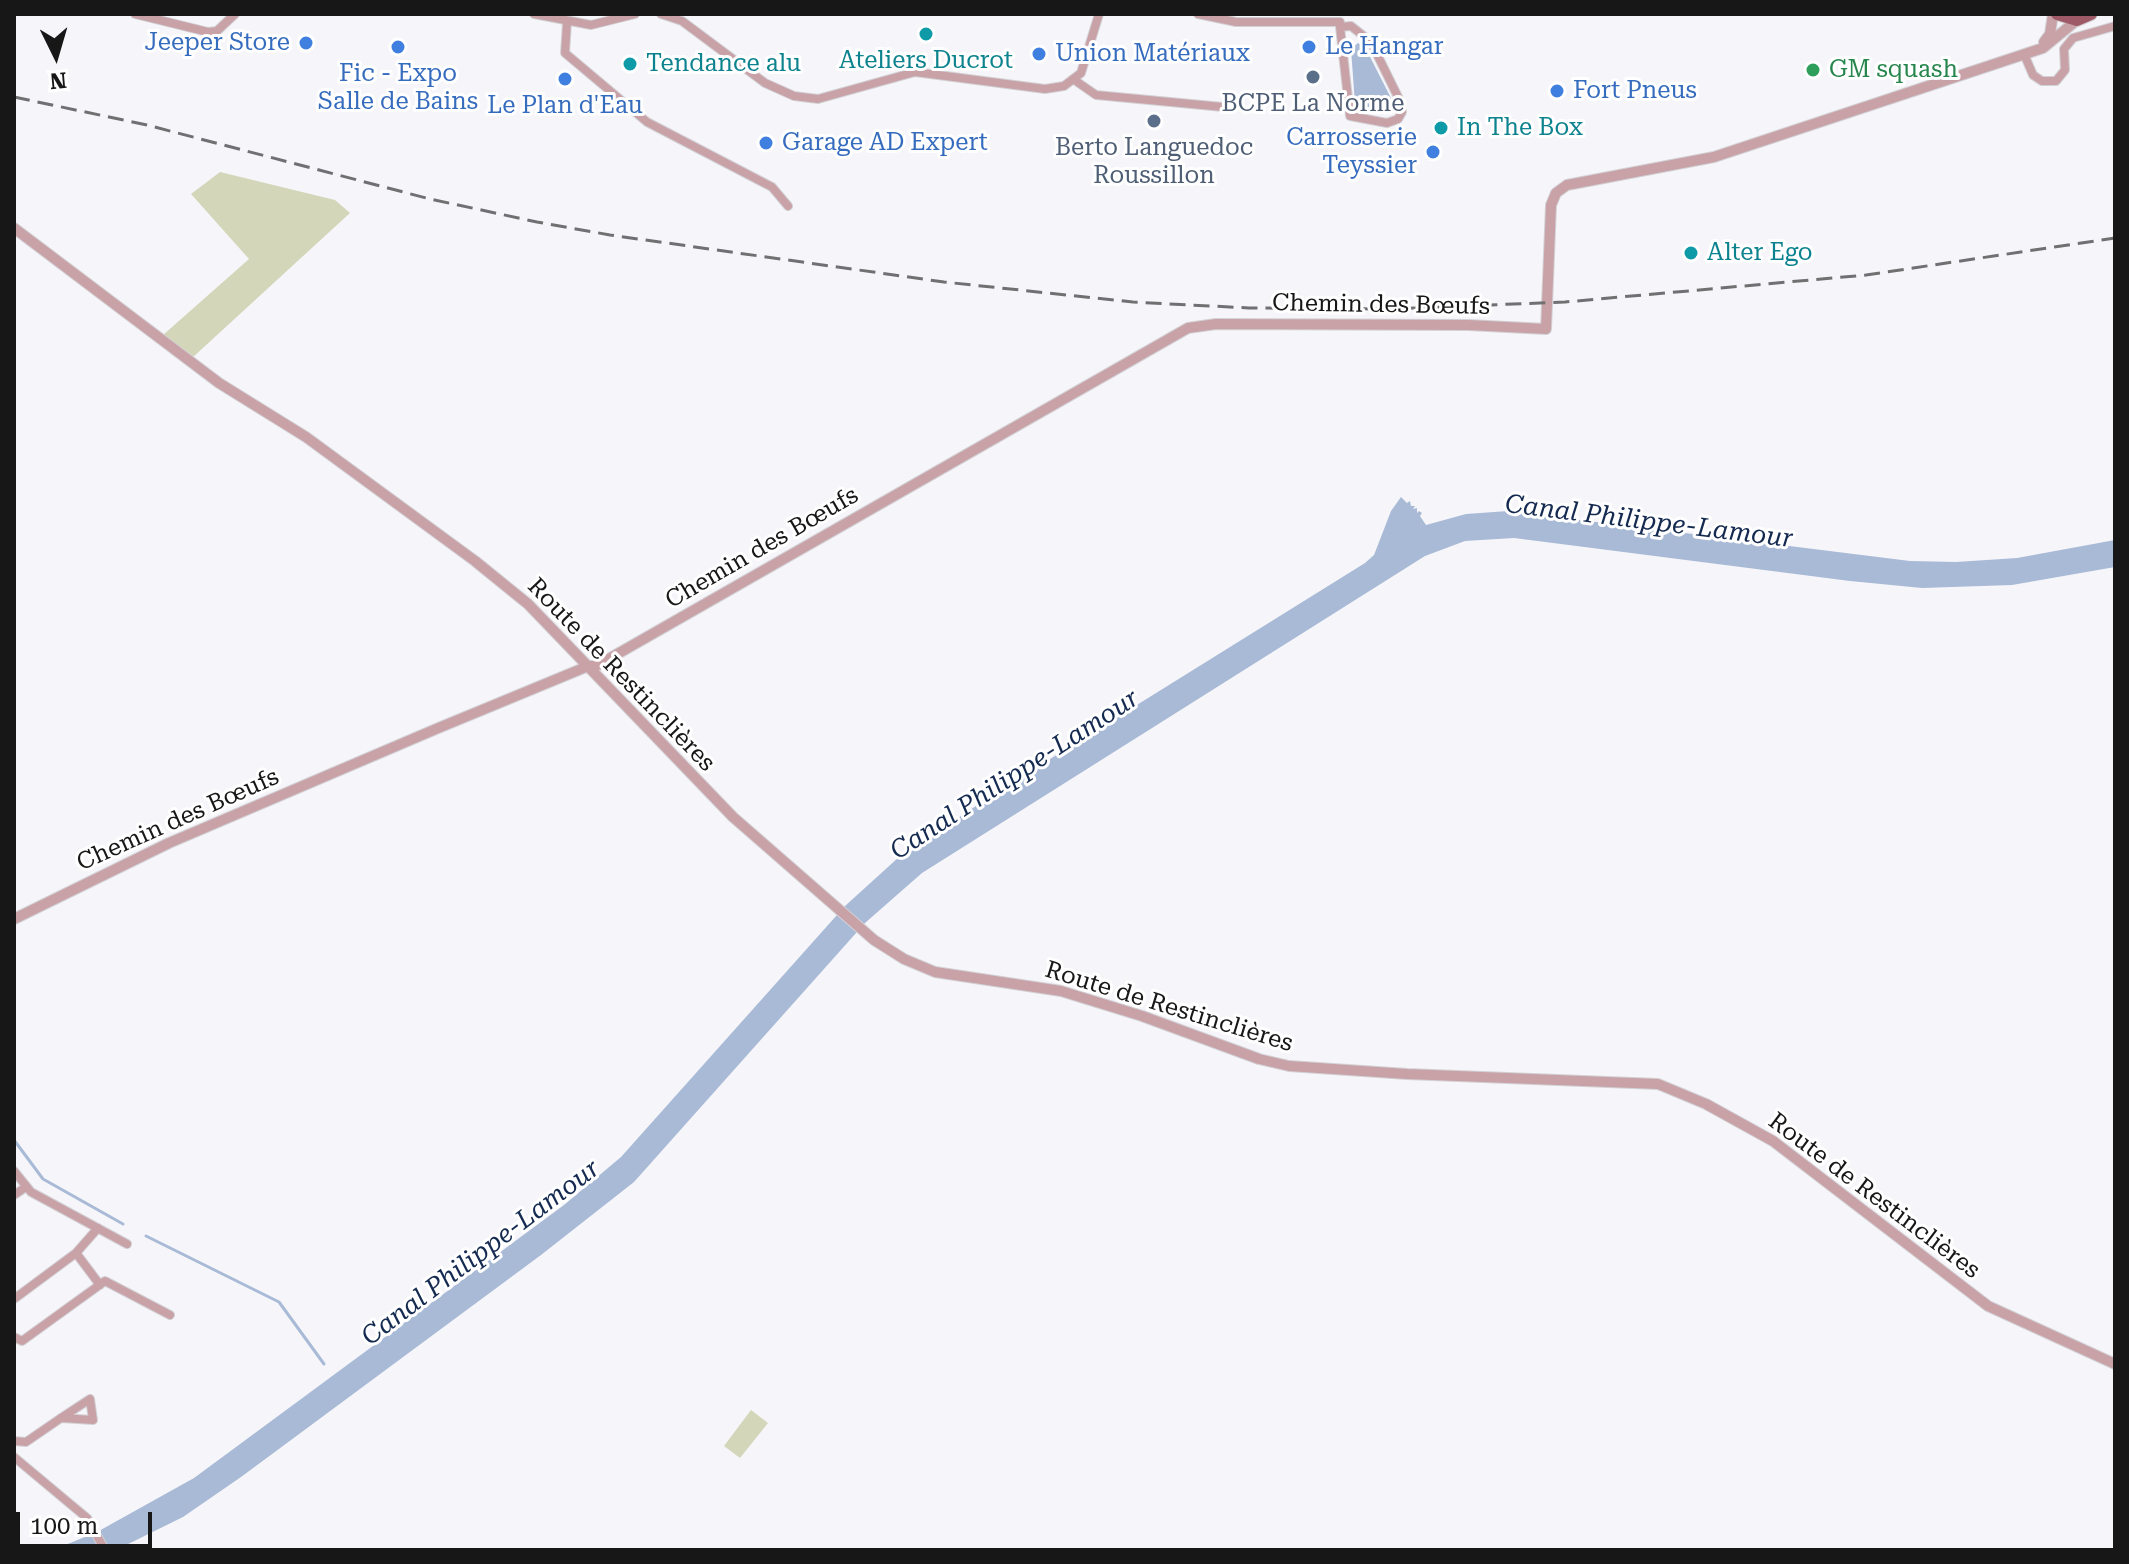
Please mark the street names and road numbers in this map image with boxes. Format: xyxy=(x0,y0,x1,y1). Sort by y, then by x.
street label: Chemin des Bœufs xyxy=(1272,289,1490,321)
street label: Chemin des Bœufs xyxy=(660,481,864,615)
street label: Route de Restinclières xyxy=(521,572,721,778)
street label: Chemin des Bœufs xyxy=(73,763,283,877)
street label: Route de Restinclières xyxy=(1042,956,1296,1058)
street label: Route de Restinclières xyxy=(1763,1107,1985,1285)

